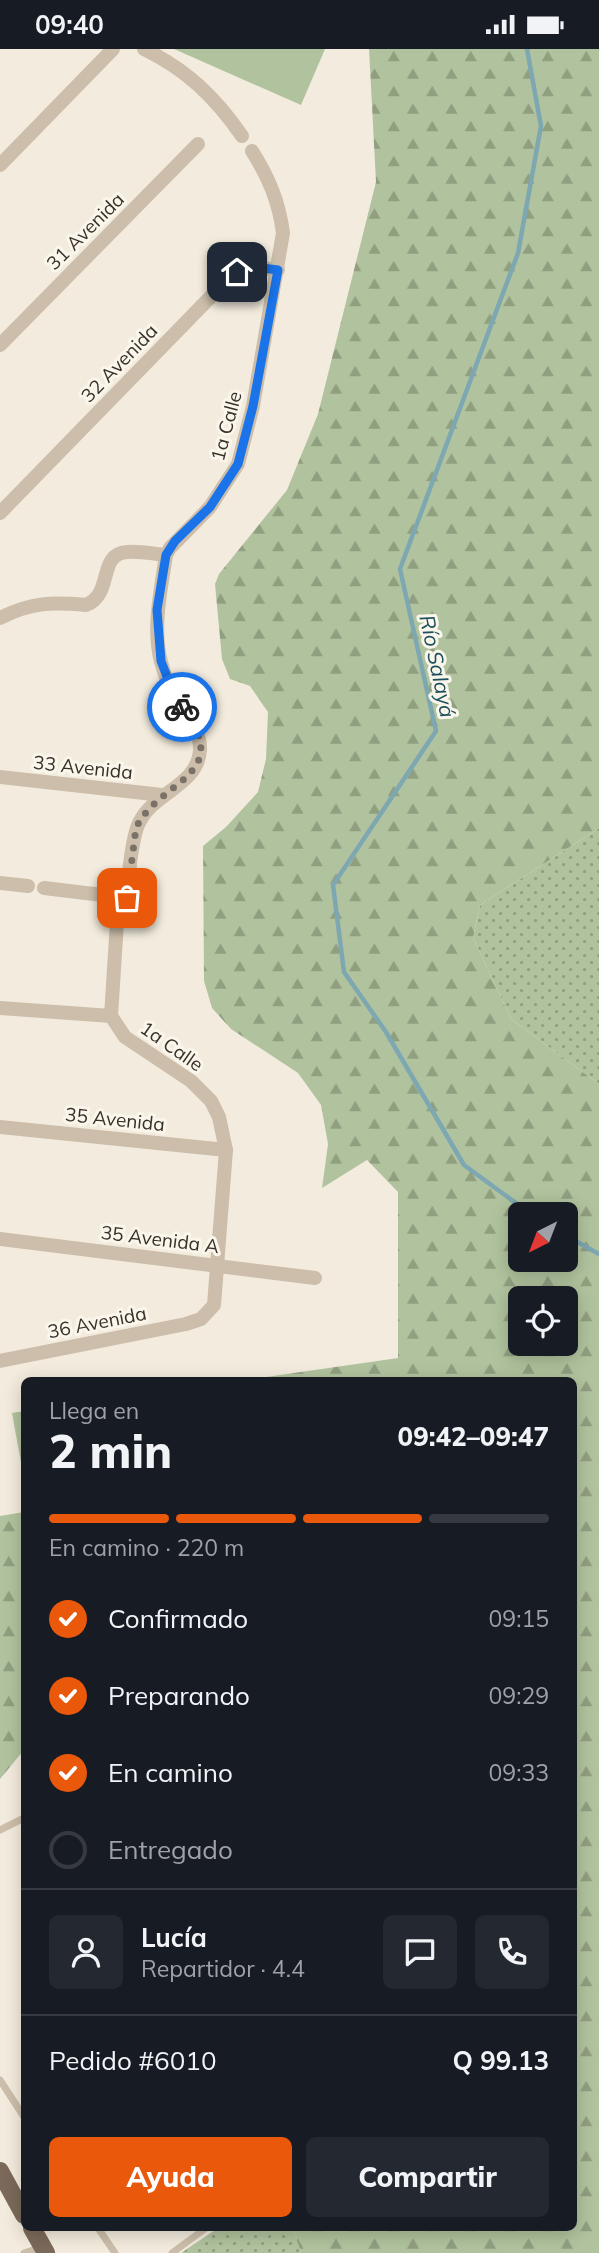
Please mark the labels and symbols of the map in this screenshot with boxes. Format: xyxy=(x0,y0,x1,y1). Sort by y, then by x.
street label: 31 Avenida xyxy=(41,187,129,275)
pin xyxy=(207,242,267,302)
street label: 32 Avenida xyxy=(76,319,162,407)
street label: 1a Calle xyxy=(205,388,247,464)
water label: Río Salayá xyxy=(414,612,462,720)
courier xyxy=(147,672,217,742)
street label: 33 Avenida xyxy=(32,750,134,784)
pin xyxy=(97,868,157,928)
street label: 1a Calle xyxy=(136,1016,208,1076)
street label: 35 Avenida xyxy=(64,1102,166,1136)
north arrow xyxy=(508,1202,578,1272)
street label: 35 Avenida A xyxy=(100,1220,220,1258)
street label: 36 Avenida xyxy=(46,1301,148,1343)

